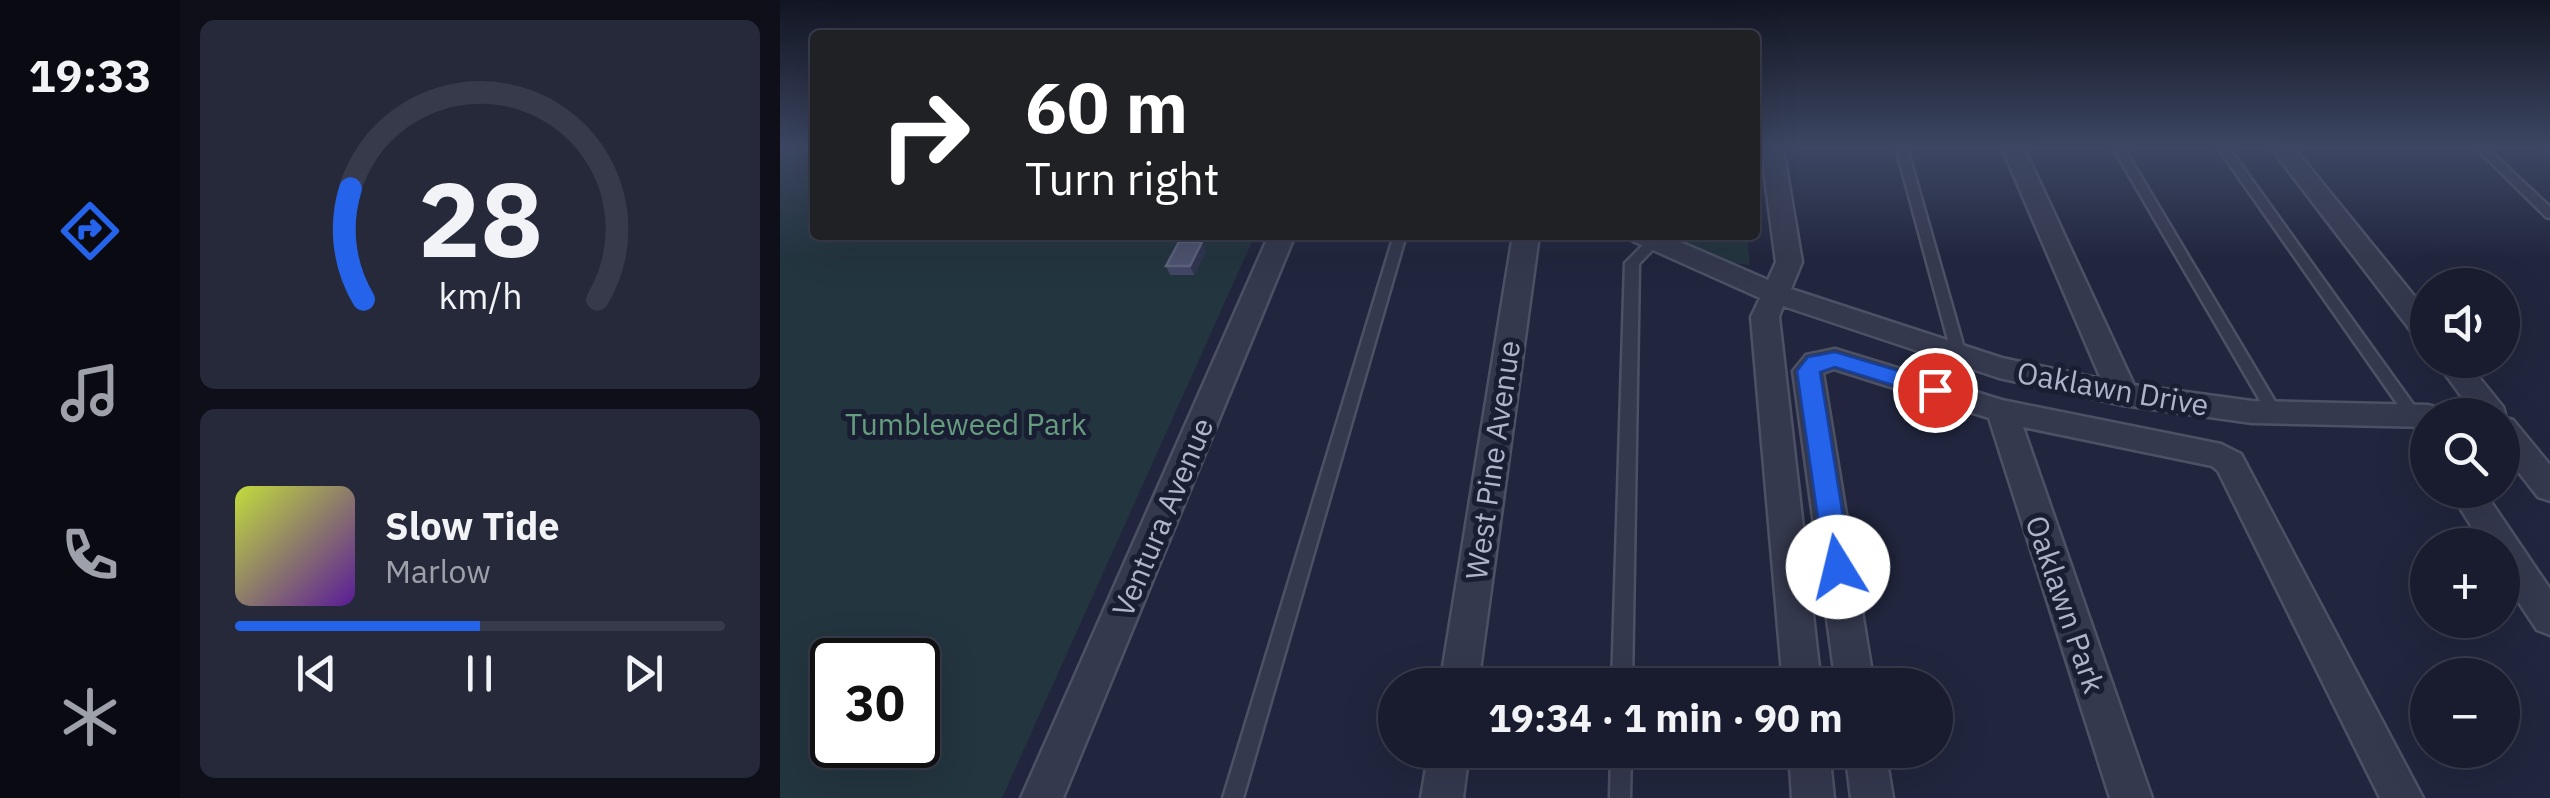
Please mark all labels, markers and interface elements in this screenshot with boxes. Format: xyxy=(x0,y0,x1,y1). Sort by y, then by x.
text: 19:33 xyxy=(29,46,151,104)
text: 60 m xyxy=(1025,61,1188,152)
icon: right xyxy=(860,70,990,200)
text: Turn right xyxy=(1025,149,1220,207)
text: 28 xyxy=(418,150,542,286)
icon: directions xyxy=(55,196,125,266)
map controls xyxy=(2410,268,2520,768)
button: sound xyxy=(2410,268,2520,378)
text: km/h xyxy=(438,272,522,319)
street label: West Pine Avenue xyxy=(1456,338,1528,582)
pin xyxy=(1893,348,1978,433)
street label: Oaklawn Drive xyxy=(2014,352,2212,424)
icon: music xyxy=(55,358,125,428)
icon: arrive xyxy=(1908,363,1963,418)
button: search xyxy=(2410,398,2520,508)
park label: Tumbleweed Park xyxy=(845,404,1087,443)
street label: Ventura Avenue xyxy=(1103,412,1221,622)
text: Slow Tide xyxy=(385,501,560,550)
street label: Oaklawn Park xyxy=(2017,510,2115,698)
position arrow xyxy=(1786,515,1890,619)
icon: phone xyxy=(55,520,125,590)
button: + xyxy=(2410,528,2520,638)
text: Marlow xyxy=(385,550,491,592)
speed limit sign: 30 xyxy=(810,638,940,768)
icon: previous xyxy=(289,646,344,701)
icon: pause xyxy=(452,646,507,701)
icon: next xyxy=(616,646,671,701)
button: − xyxy=(2410,658,2520,768)
icon: climate xyxy=(55,682,125,752)
text: 19:34 · 1 min · 90 m xyxy=(1488,693,1843,742)

